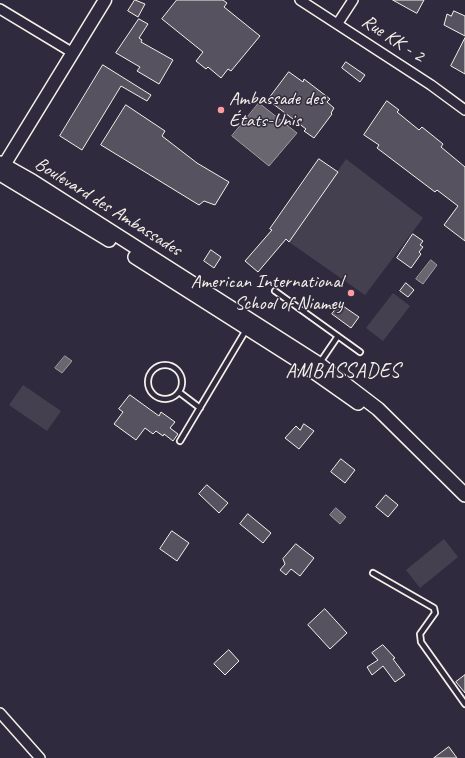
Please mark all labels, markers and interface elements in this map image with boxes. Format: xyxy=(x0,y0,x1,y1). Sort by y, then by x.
street label: Rue KK - 2 xyxy=(357,10,429,68)
place label: Ambassade des États-Unis xyxy=(229,88,325,132)
marker: Ambassade des États-Unis xyxy=(216,105,226,115)
street label: Boulevard des Ambassades xyxy=(30,153,186,261)
place label: American International School of Niamey xyxy=(191,271,343,315)
marker: American International School of Niamey xyxy=(346,288,356,298)
district label: AMBASSADES xyxy=(286,360,400,384)

